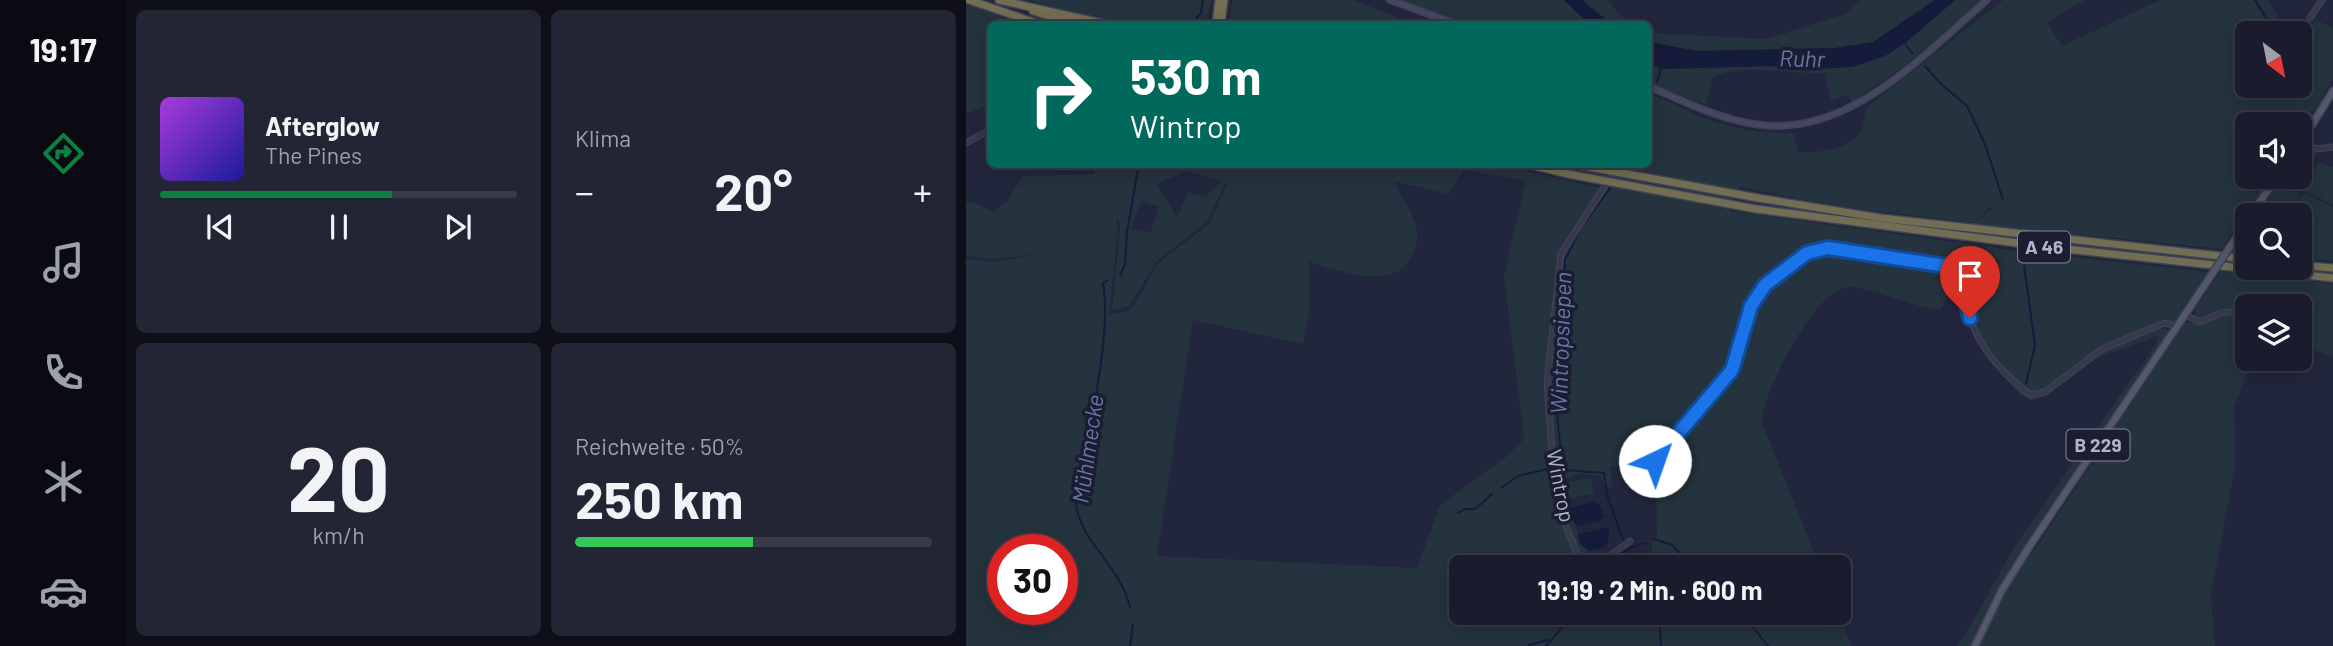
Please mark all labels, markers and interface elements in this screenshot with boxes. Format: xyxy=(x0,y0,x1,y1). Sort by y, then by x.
north arrow xyxy=(2235,21,2312,98)
map controls xyxy=(2235,21,2312,371)
text: 19:17 xyxy=(29,30,97,68)
water label: Ruhr xyxy=(1779,44,1826,72)
text: 530 m xyxy=(1130,46,1262,105)
icon: right xyxy=(1015,49,1106,140)
text: Wintrop xyxy=(1130,106,1242,144)
text: Afterglow xyxy=(265,110,380,141)
button: sound xyxy=(2235,112,2312,189)
text: Klima xyxy=(575,124,631,152)
icon: directions xyxy=(39,129,88,178)
text: The Pines xyxy=(265,141,362,169)
text: 20° xyxy=(714,159,793,221)
text: − xyxy=(575,168,594,214)
text: + xyxy=(913,168,932,214)
button: search xyxy=(2235,203,2312,280)
icon: previous xyxy=(201,208,239,246)
icon: pause xyxy=(320,208,358,246)
icon: next xyxy=(439,208,477,246)
road number: A 46 xyxy=(2018,232,2070,262)
icon: music xyxy=(39,238,88,287)
pin xyxy=(1940,246,2000,318)
icon: arrive xyxy=(1951,257,1989,295)
water label: Wintropsiepen xyxy=(1544,271,1576,415)
button: layers xyxy=(2235,294,2312,371)
icon: phone xyxy=(39,348,88,397)
water label: Mühlmecke xyxy=(1066,393,1108,505)
text: 20 xyxy=(287,421,390,530)
position arrow xyxy=(1618,424,1692,498)
road number: B 229 xyxy=(2066,430,2130,460)
text: Reichweite · 50% xyxy=(575,432,744,460)
street label: Wintrop xyxy=(1542,447,1581,524)
icon: climate xyxy=(39,457,88,506)
text: 250 km xyxy=(575,467,743,529)
text: km/h xyxy=(312,521,365,549)
speed limit sign: 30 xyxy=(987,534,1078,625)
icon: car xyxy=(39,567,88,616)
text: 19:19 · 2 Min. · 600 m xyxy=(1537,574,1763,605)

